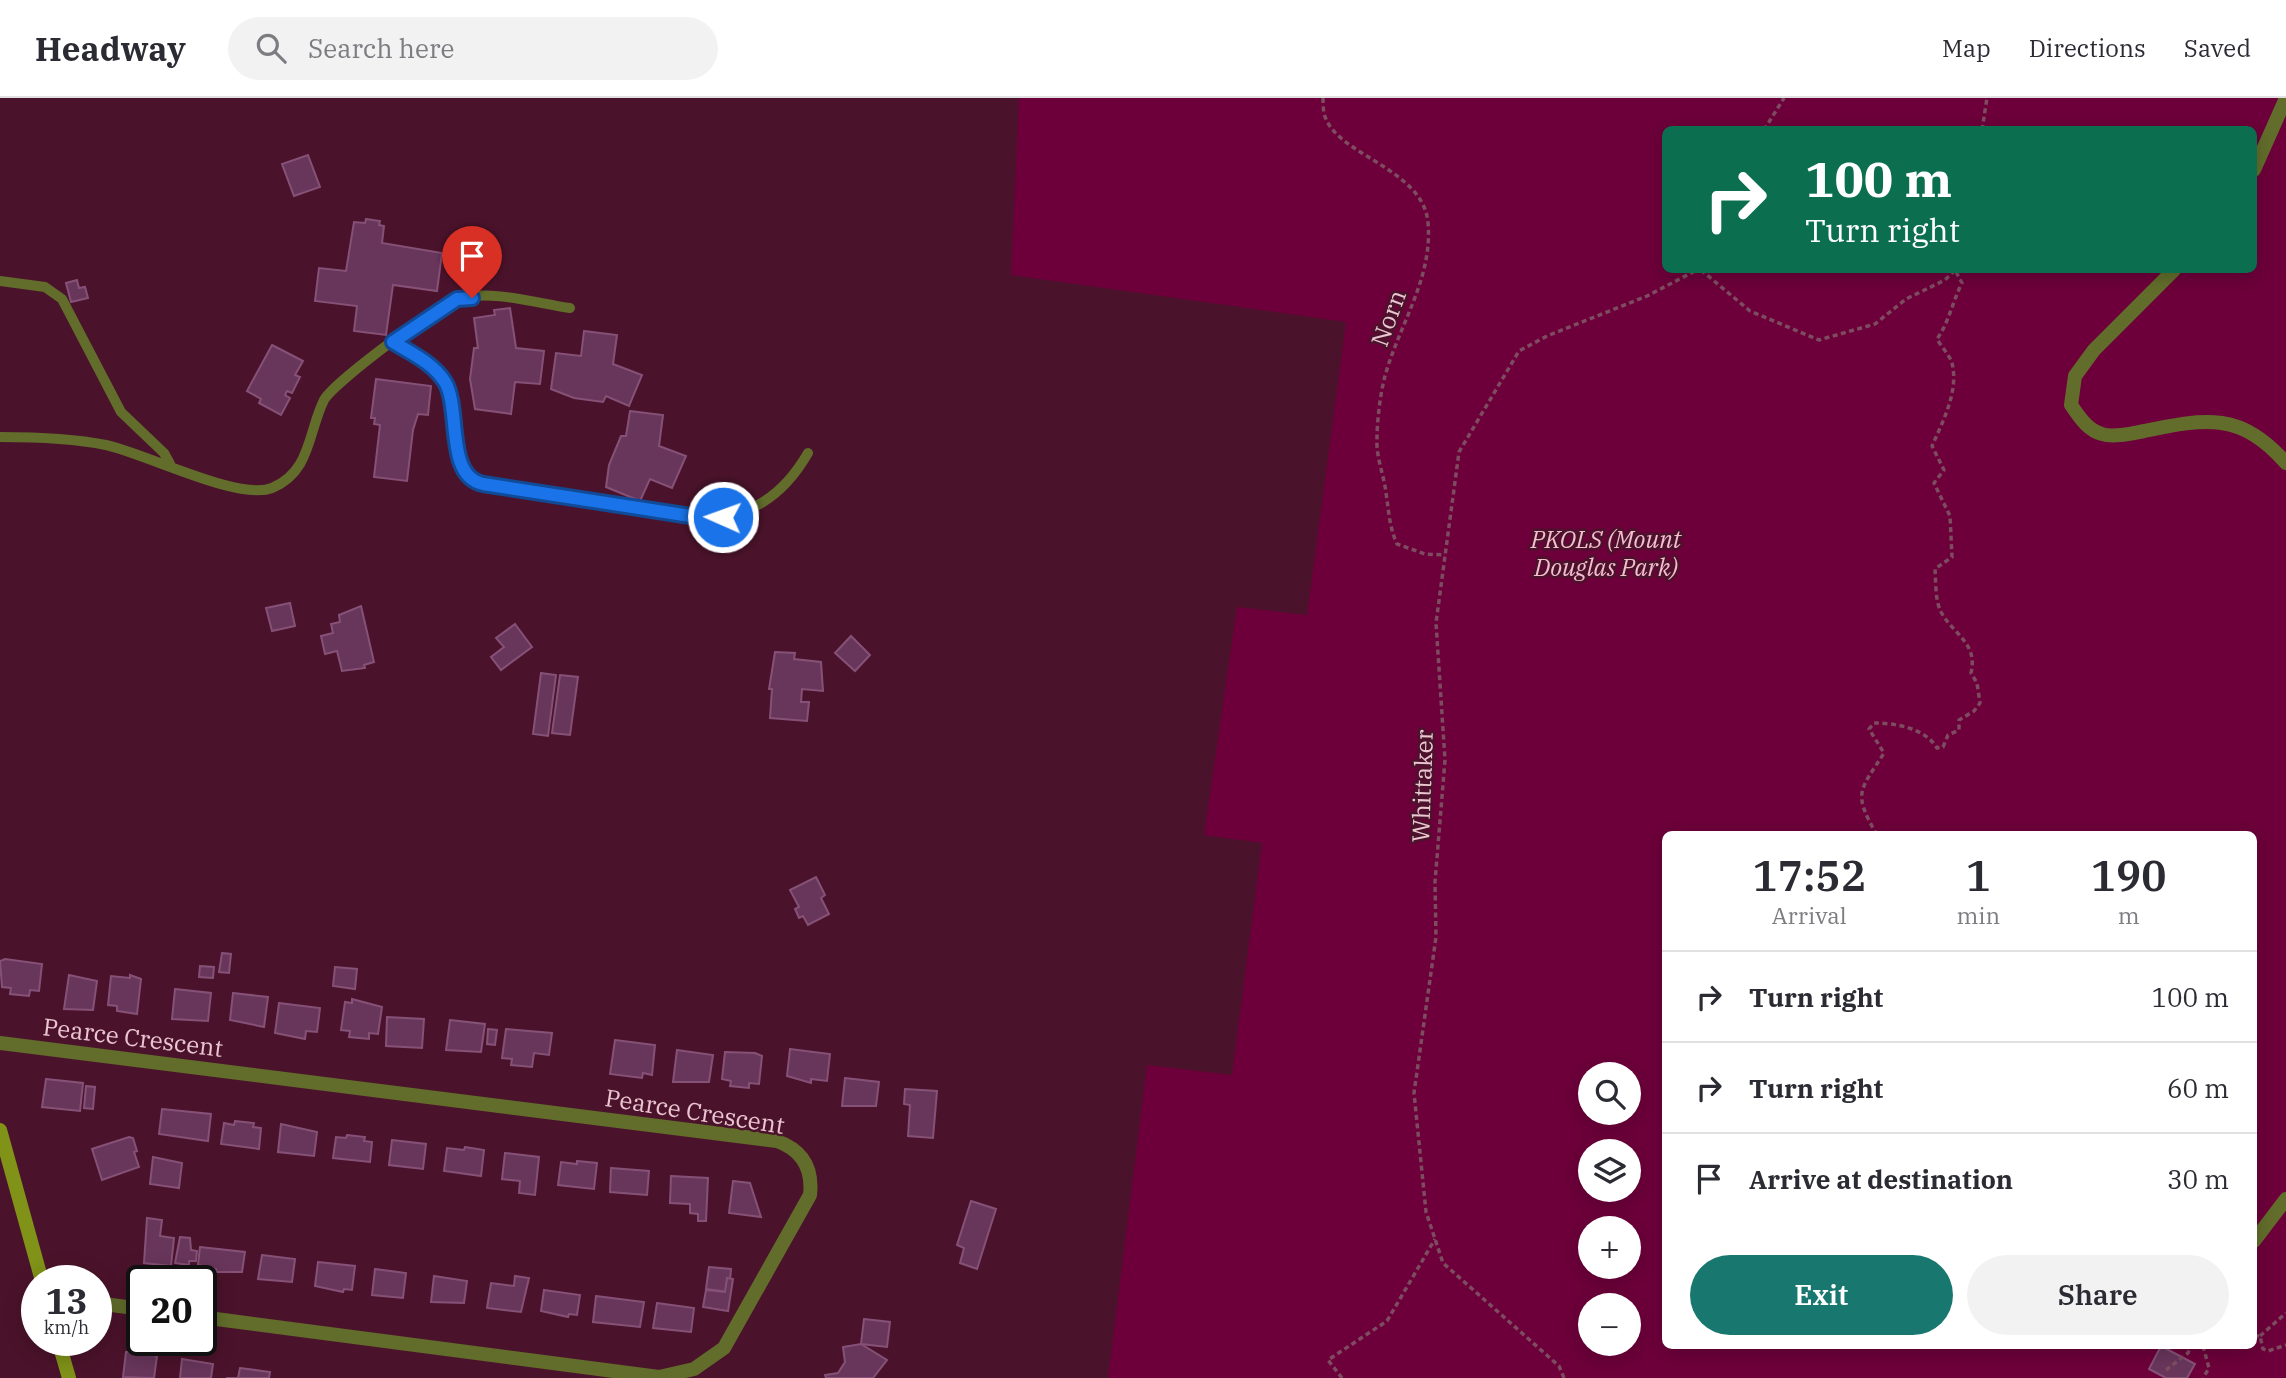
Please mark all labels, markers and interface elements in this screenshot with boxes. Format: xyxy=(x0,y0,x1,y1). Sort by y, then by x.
search box xyxy=(228,17,718,80)
text: Headway xyxy=(35,27,186,70)
icon: search xyxy=(252,29,290,67)
text: Search here xyxy=(308,31,454,65)
text: Map xyxy=(1942,32,1991,64)
text: Directions xyxy=(2029,32,2146,64)
text: Saved xyxy=(2184,32,2251,64)
text: 100 m xyxy=(1805,147,1952,210)
icon: right xyxy=(1690,154,1781,245)
text: Turn right xyxy=(1805,209,1960,251)
pin xyxy=(442,226,502,298)
icon: arrive xyxy=(453,237,491,275)
street label: Norn xyxy=(1363,285,1413,351)
position arrow xyxy=(686,480,760,554)
park label: PKOLS (Mount Douglas Park) xyxy=(1530,523,1683,583)
street label: Whittaker xyxy=(1404,729,1440,843)
text: 17:52 xyxy=(1753,848,1866,903)
text: 1 xyxy=(1966,848,1991,903)
text: 190 xyxy=(2091,848,2166,903)
text: Arrival xyxy=(1772,900,1847,930)
text: min xyxy=(1956,900,2000,930)
text: m xyxy=(2118,900,2140,930)
icon: right xyxy=(1690,978,1728,1016)
text: Turn right xyxy=(1749,980,1883,1014)
text: 100 m xyxy=(2151,980,2229,1014)
street label: Pearce Crescent xyxy=(41,1010,225,1064)
map controls xyxy=(1578,1062,1641,1356)
button: search xyxy=(1578,1062,1641,1125)
icon: right xyxy=(1690,1069,1728,1107)
text: Turn right xyxy=(1749,1071,1883,1105)
text: 60 m xyxy=(2167,1071,2229,1105)
street label: Pearce Crescent xyxy=(603,1081,787,1141)
button: layers xyxy=(1578,1139,1641,1202)
icon: arrive xyxy=(1690,1160,1728,1198)
text: Arrive at destination xyxy=(1749,1162,2013,1196)
text: 30 m xyxy=(2167,1162,2229,1196)
button: + xyxy=(1578,1216,1641,1279)
button: Exit xyxy=(1690,1255,1953,1335)
button: Share xyxy=(1967,1255,2229,1335)
speed limit sign: 20 xyxy=(126,1265,217,1356)
text: 13 xyxy=(45,1278,88,1324)
button: − xyxy=(1578,1293,1641,1356)
text: km/h xyxy=(44,1316,89,1339)

